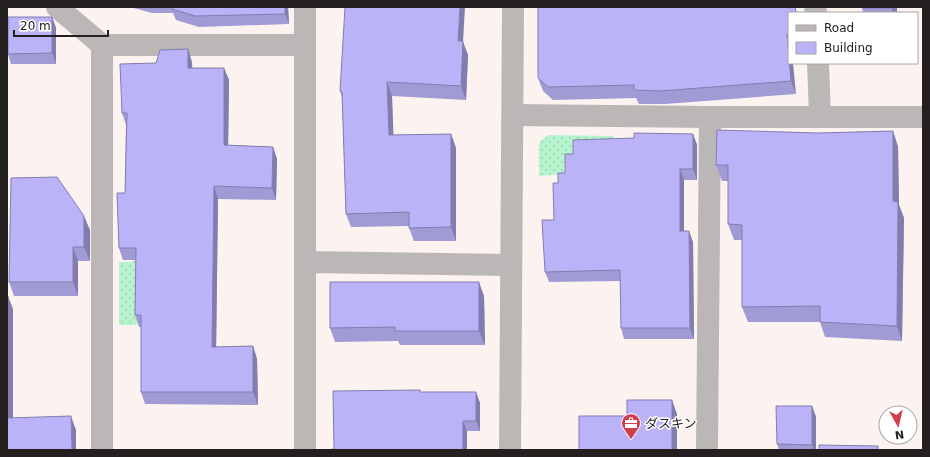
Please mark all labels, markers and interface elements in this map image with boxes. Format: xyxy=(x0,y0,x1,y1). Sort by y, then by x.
scale bar xyxy=(14,12,108,38)
legend xyxy=(788,12,918,64)
text: 20 m xyxy=(20,19,51,33)
text: Road xyxy=(824,21,854,35)
text: Building xyxy=(824,41,873,55)
north arrow xyxy=(878,405,918,445)
office icon: ダスキン xyxy=(620,412,642,440)
place label: ダスキン xyxy=(645,416,697,431)
text: N xyxy=(894,427,905,441)

